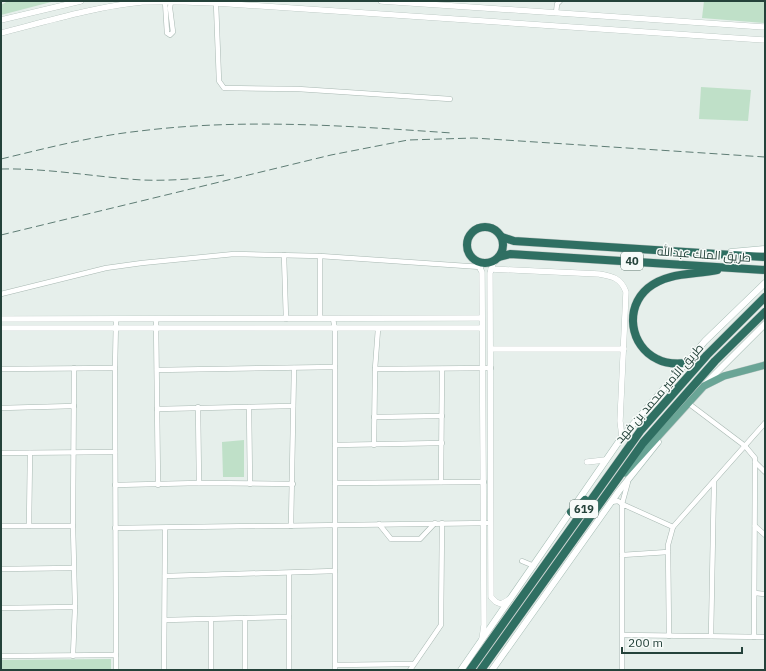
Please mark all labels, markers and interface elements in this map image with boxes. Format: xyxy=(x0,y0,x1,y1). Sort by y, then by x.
street label: طريق الملك عبدالله xyxy=(657,243,752,265)
road number: 40 xyxy=(621,252,643,270)
street label: طريق الأمير محمد بن فهد xyxy=(612,340,706,446)
road number: 619 xyxy=(570,500,598,518)
scale bar xyxy=(622,629,742,655)
text: 200 m xyxy=(628,635,663,650)

